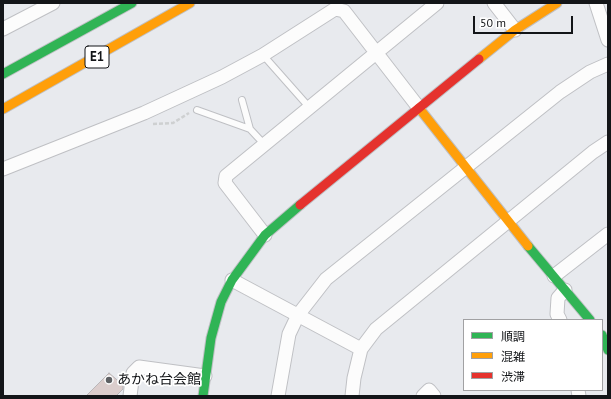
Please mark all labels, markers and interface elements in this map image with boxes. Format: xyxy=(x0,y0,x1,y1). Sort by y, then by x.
scale bar xyxy=(475,8,575,34)
text: 50 m xyxy=(480,15,506,30)
road number: E1 xyxy=(85,46,109,68)
legend xyxy=(463,319,603,391)
text: 順調 xyxy=(501,329,525,344)
text: 混雑 xyxy=(501,349,525,364)
text: 渋滞 xyxy=(501,369,525,384)
place label: あかね台会館 xyxy=(117,372,201,388)
marker: あかね台会館 xyxy=(104,375,114,385)

